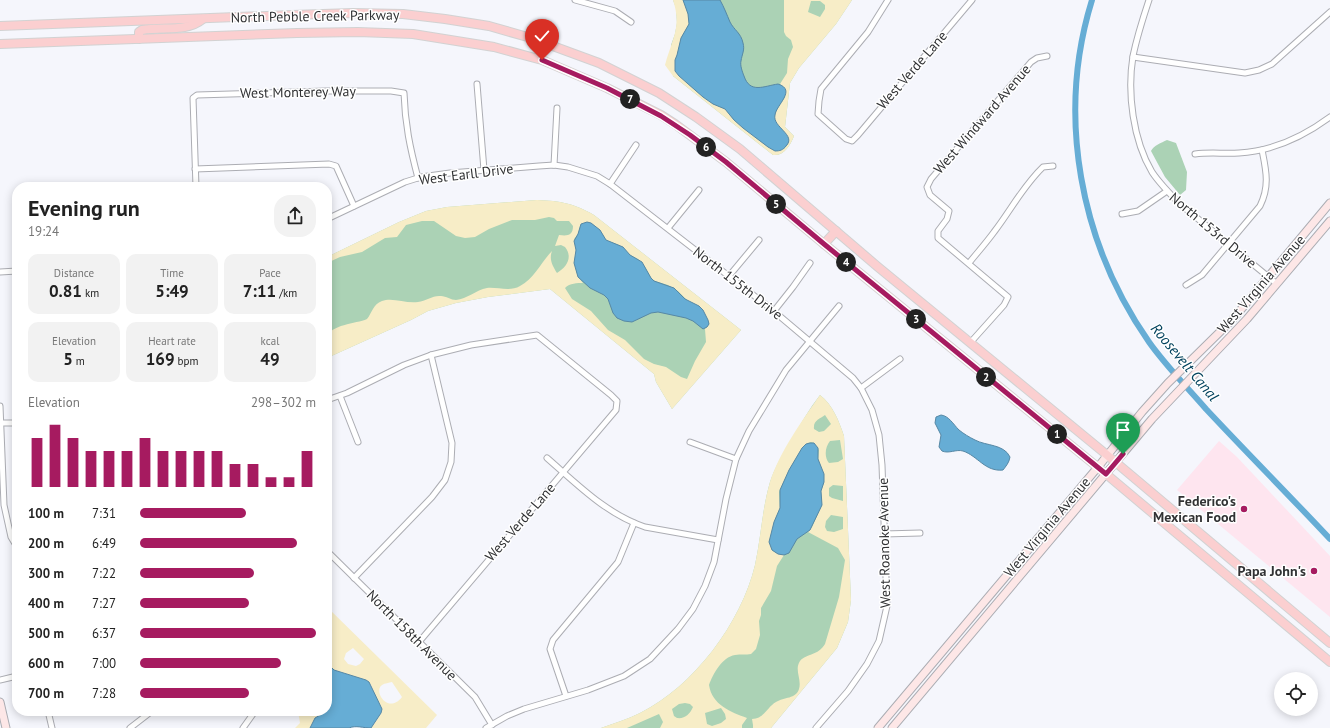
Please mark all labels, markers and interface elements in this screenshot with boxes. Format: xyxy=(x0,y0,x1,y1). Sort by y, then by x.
street label: North Pebble Creek Parkway xyxy=(230,6,400,26)
pin xyxy=(525,19,559,60)
icon: check xyxy=(531,25,553,47)
street label: West Verde Lane xyxy=(873,27,951,113)
street label: West Windward Avenue xyxy=(930,61,1034,177)
street label: West Monterey Way xyxy=(240,82,357,102)
pin: 7 xyxy=(620,89,640,109)
text: 7 xyxy=(627,92,633,106)
pin: 6 xyxy=(696,137,716,157)
text: 6 xyxy=(703,140,709,154)
street label: West Earll Drive xyxy=(418,159,514,189)
street label: North 153rd Drive xyxy=(1166,188,1260,272)
text: Evening run xyxy=(28,194,140,222)
pin: 5 xyxy=(766,194,786,214)
button: share xyxy=(274,195,316,237)
text: 5 xyxy=(773,197,779,211)
text: 19:24 xyxy=(28,223,59,240)
street label: West Virginia Avenue xyxy=(1213,231,1309,337)
street label: North 155th Drive xyxy=(690,242,786,324)
pin: 4 xyxy=(836,252,856,272)
text: 4 xyxy=(843,255,849,269)
text: Distance xyxy=(54,266,94,280)
text: Time xyxy=(160,266,184,280)
text: Pace xyxy=(259,266,281,280)
text: 0.81 xyxy=(49,280,82,302)
text: 5:49 xyxy=(155,280,189,302)
text: 7:11 xyxy=(243,280,276,302)
text: km xyxy=(82,286,99,300)
text: /km xyxy=(276,286,297,300)
pin: 3 xyxy=(906,309,926,329)
text: 3 xyxy=(913,312,919,326)
water label: Roosevelt Canal xyxy=(1147,319,1223,405)
text: Elevation xyxy=(52,334,96,348)
text: Heart rate xyxy=(148,334,196,348)
text: kcal xyxy=(261,334,279,348)
text: 5 xyxy=(63,348,73,370)
text: 169 xyxy=(146,348,175,370)
text: 49 xyxy=(260,348,280,370)
text: m xyxy=(73,354,85,368)
text: bpm xyxy=(175,354,198,368)
pin: 2 xyxy=(976,367,996,387)
text: 2 xyxy=(983,370,989,384)
text: Elevation xyxy=(28,394,80,411)
text: 298–302 m xyxy=(251,394,316,411)
pin xyxy=(1106,413,1140,454)
icon: arrive xyxy=(1112,419,1134,441)
pin: 1 xyxy=(1047,424,1067,444)
text: 1 xyxy=(1054,427,1060,441)
street label: West Virginia Avenue xyxy=(1000,473,1094,581)
street label: West Roanoke Avenue xyxy=(874,478,894,608)
street label: West Verde Lane xyxy=(481,479,559,565)
place label: Federico's Mexican Food xyxy=(1153,492,1236,526)
marker: Federico's Mexican Food xyxy=(1239,504,1249,514)
text: 100 m xyxy=(28,505,64,522)
text: 7:31 xyxy=(92,505,116,522)
text: 200 m xyxy=(28,535,64,552)
text: 6:49 xyxy=(92,535,116,552)
place label: Papa John's xyxy=(1238,562,1306,580)
text: 300 m xyxy=(28,565,64,582)
text: 7:22 xyxy=(92,565,116,582)
marker: Papa John's xyxy=(1309,566,1319,576)
street label: North 158th Avenue xyxy=(363,586,461,684)
text: 400 m xyxy=(28,595,64,612)
text: 7:27 xyxy=(92,595,116,612)
text: 500 m xyxy=(28,625,64,642)
text: 6:37 xyxy=(92,625,116,642)
text: 600 m xyxy=(28,655,64,672)
text: 7:00 xyxy=(92,655,116,672)
map controls xyxy=(1274,672,1318,716)
button: locate xyxy=(1274,672,1318,716)
text: 700 m xyxy=(28,685,64,702)
text: 7:28 xyxy=(92,685,116,702)

